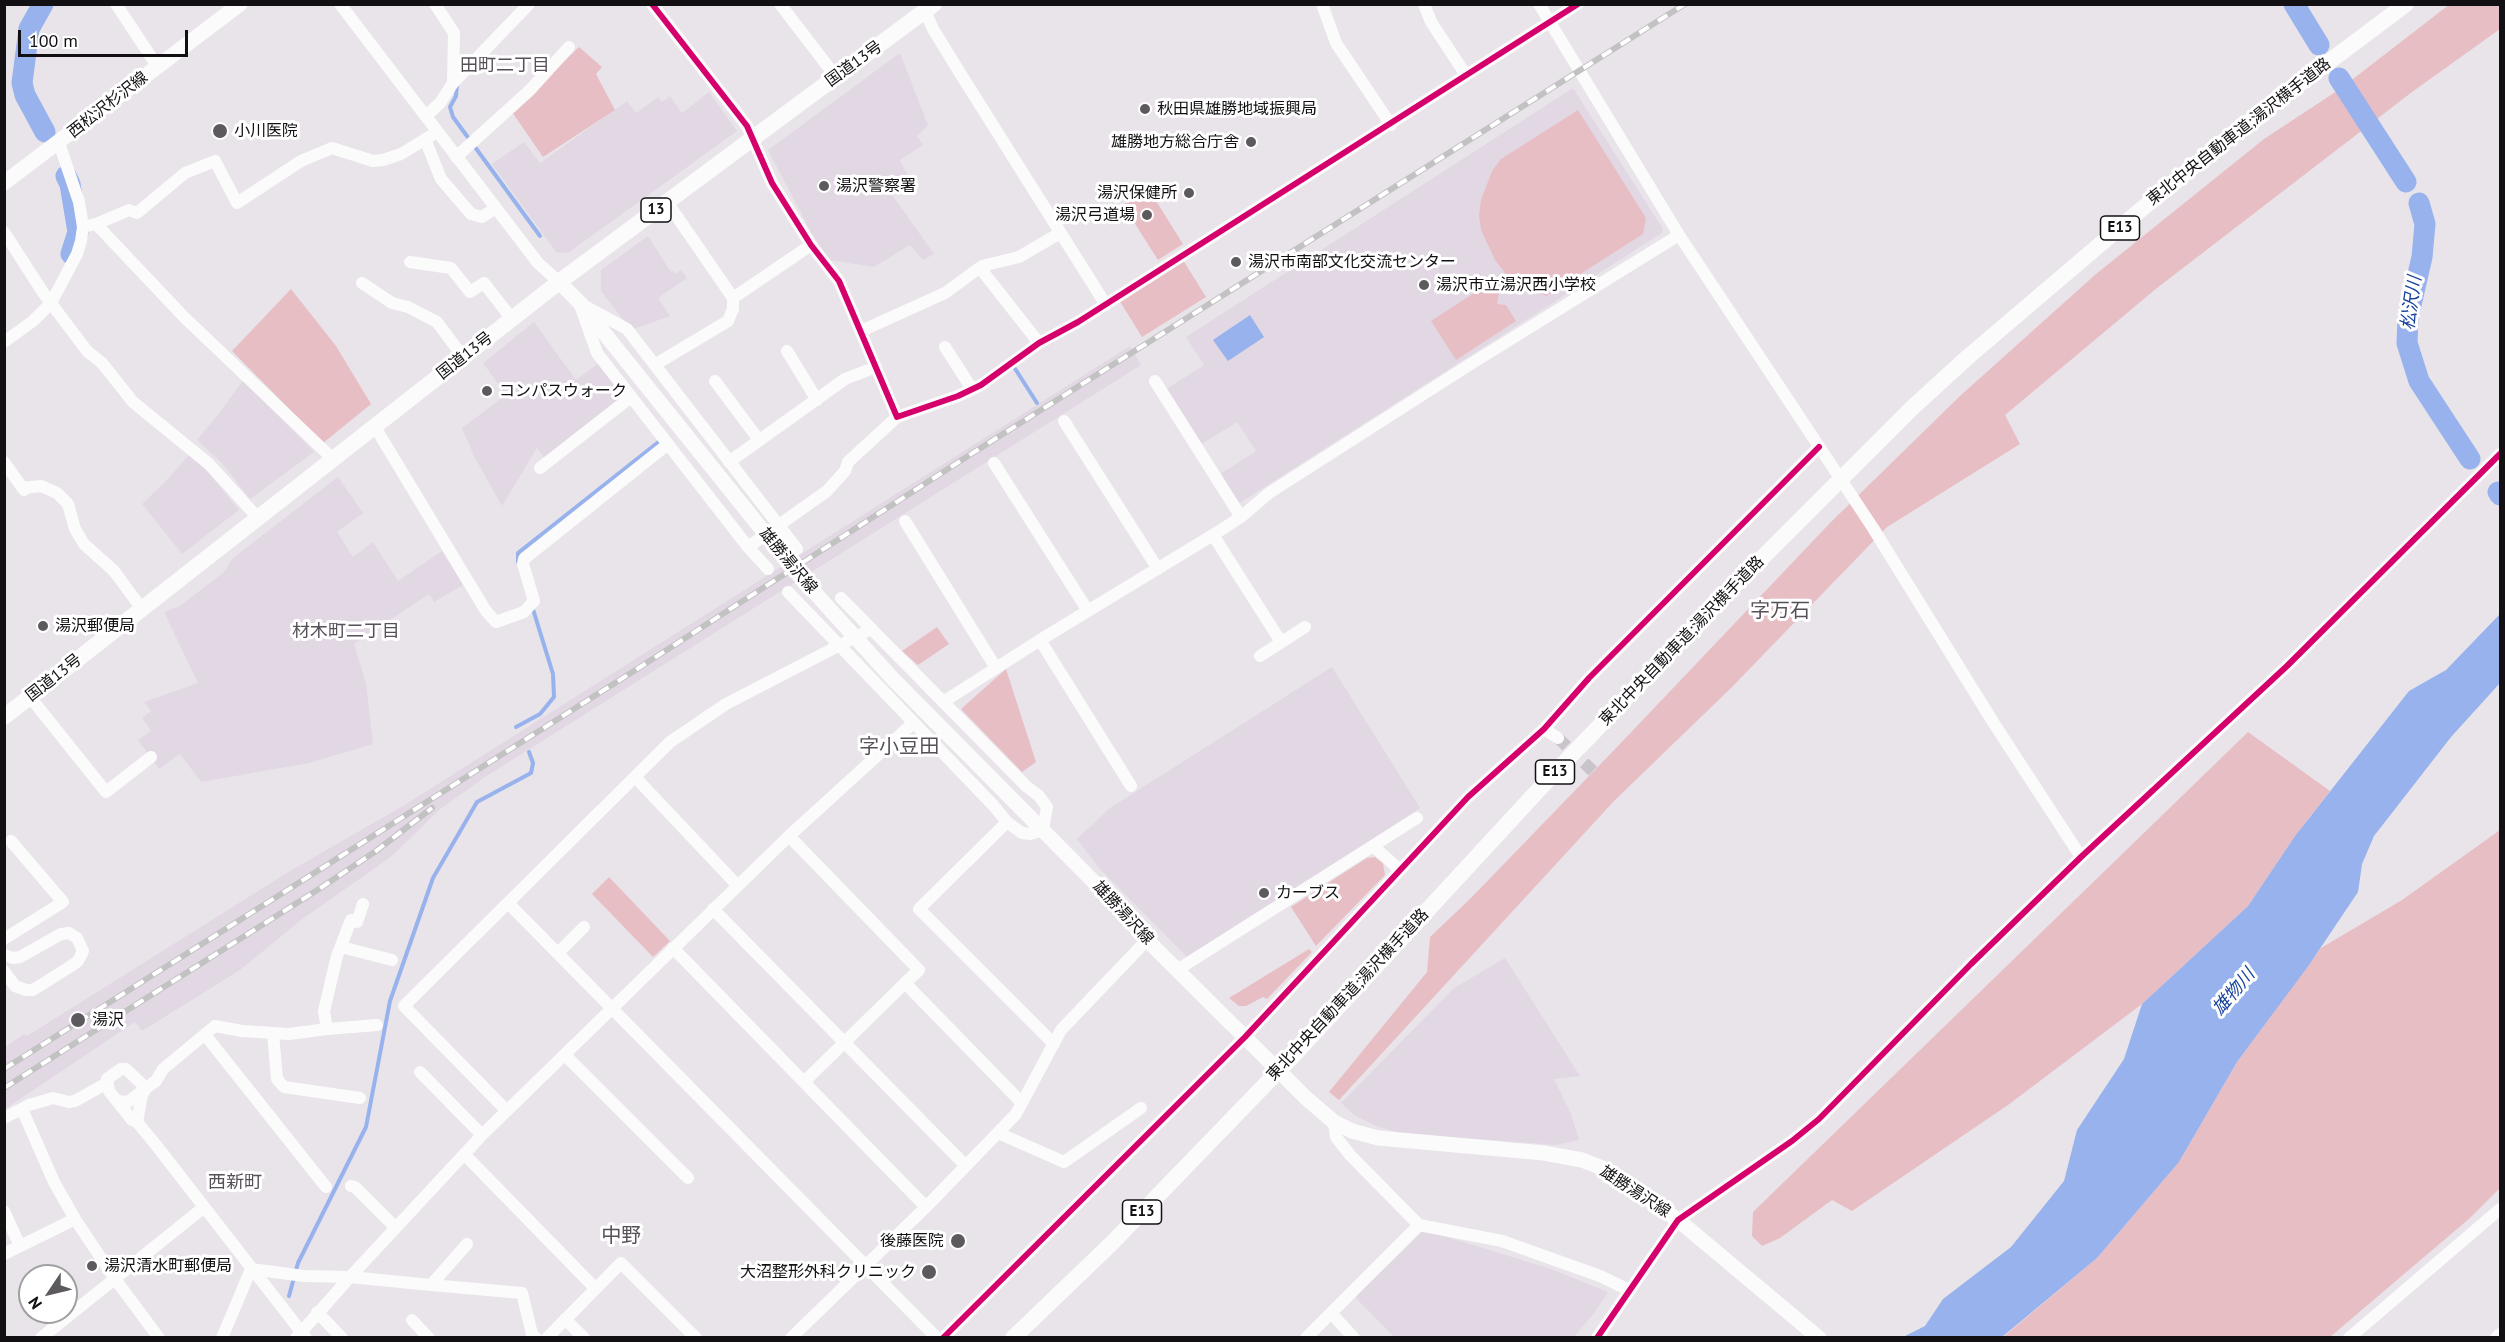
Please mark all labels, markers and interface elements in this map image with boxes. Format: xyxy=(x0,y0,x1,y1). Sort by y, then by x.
scale bar xyxy=(21,18,190,56)
text: 100 m xyxy=(29,29,78,52)
street label: 国道13号 xyxy=(822,37,886,91)
street label: 東北中央自動車道;湯沢横手道路 xyxy=(2143,54,2335,210)
district label: 田町二丁目 xyxy=(460,55,550,77)
street label: 西松沢杉沢線 xyxy=(64,68,152,142)
place label: 秋田県雄勝地域振興局 xyxy=(1157,99,1317,119)
marker: 秋田県雄勝地域振興局 xyxy=(1138,102,1152,116)
place label: 小川医院 xyxy=(234,121,298,141)
marker: 小川医院 xyxy=(211,122,229,140)
place label: 雄勝地方総合庁舎 xyxy=(1111,132,1239,152)
marker: 雄勝地方総合庁舎 xyxy=(1244,135,1258,149)
place label: 湯沢警察署 xyxy=(836,176,916,196)
marker: 湯沢警察署 xyxy=(817,179,831,193)
place label: 湯沢保健所 xyxy=(1097,183,1177,203)
marker: 湯沢保健所 xyxy=(1182,186,1196,200)
road number: 13 xyxy=(641,198,671,222)
place label: 湯沢弓道場 xyxy=(1055,205,1135,225)
marker: 湯沢弓道場 xyxy=(1140,208,1154,222)
road number: E13 xyxy=(2100,216,2140,240)
place label: 湯沢市南部文化交流センター xyxy=(1248,252,1456,272)
marker: 湯沢市南部文化交流センター xyxy=(1229,255,1243,269)
place label: 湯沢市立湯沢西小学校 xyxy=(1436,275,1596,295)
water label: 松沢川 xyxy=(2398,275,2426,331)
marker: 湯沢市立湯沢西小学校 xyxy=(1417,278,1431,292)
street label: 国道13号 xyxy=(433,328,497,384)
place label: コンパスウォーク xyxy=(499,381,627,401)
marker: コンパスウォーク xyxy=(480,384,494,398)
street label: 雄勝湯沢線 xyxy=(755,524,821,598)
street label: 東北中央自動車道;湯沢横手道路 xyxy=(1596,552,1768,730)
district label: 字万石 xyxy=(1750,599,1810,623)
place label: 湯沢郵便局 xyxy=(55,616,135,636)
marker: 湯沢郵便局 xyxy=(36,619,50,633)
district label: 材木町二丁目 xyxy=(292,621,400,643)
street label: 国道13号 xyxy=(22,650,86,706)
district label: 字小豆田 xyxy=(859,735,939,759)
road number: E13 xyxy=(1536,760,1574,784)
street label: 雄勝湯沢線 xyxy=(1089,877,1157,949)
place label: カーブス xyxy=(1276,883,1340,903)
marker: カーブス xyxy=(1257,886,1271,900)
street label: 東北中央自動車道;湯沢横手道路 xyxy=(1263,905,1433,1085)
water label: 雄物川 xyxy=(2208,964,2260,1020)
place label: 湯沢 xyxy=(92,1010,124,1030)
marker: 湯沢 xyxy=(69,1011,87,1029)
street label: 雄勝湯沢線 xyxy=(1596,1162,1674,1222)
district label: 西新町 xyxy=(208,1172,262,1194)
road number: E13 xyxy=(1122,1200,1162,1224)
district label: 中野 xyxy=(601,1224,641,1248)
place label: 後藤医院 xyxy=(880,1231,944,1251)
marker: 後藤医院 xyxy=(949,1232,967,1250)
place label: 湯沢清水町郵便局 xyxy=(104,1256,232,1276)
marker: 湯沢清水町郵便局 xyxy=(85,1259,99,1273)
place label: 大沼整形外科クリニック xyxy=(740,1262,916,1282)
marker: 大沼整形外科クリニック xyxy=(920,1263,938,1281)
north arrow xyxy=(18,1264,78,1324)
text: N xyxy=(24,1293,46,1313)

